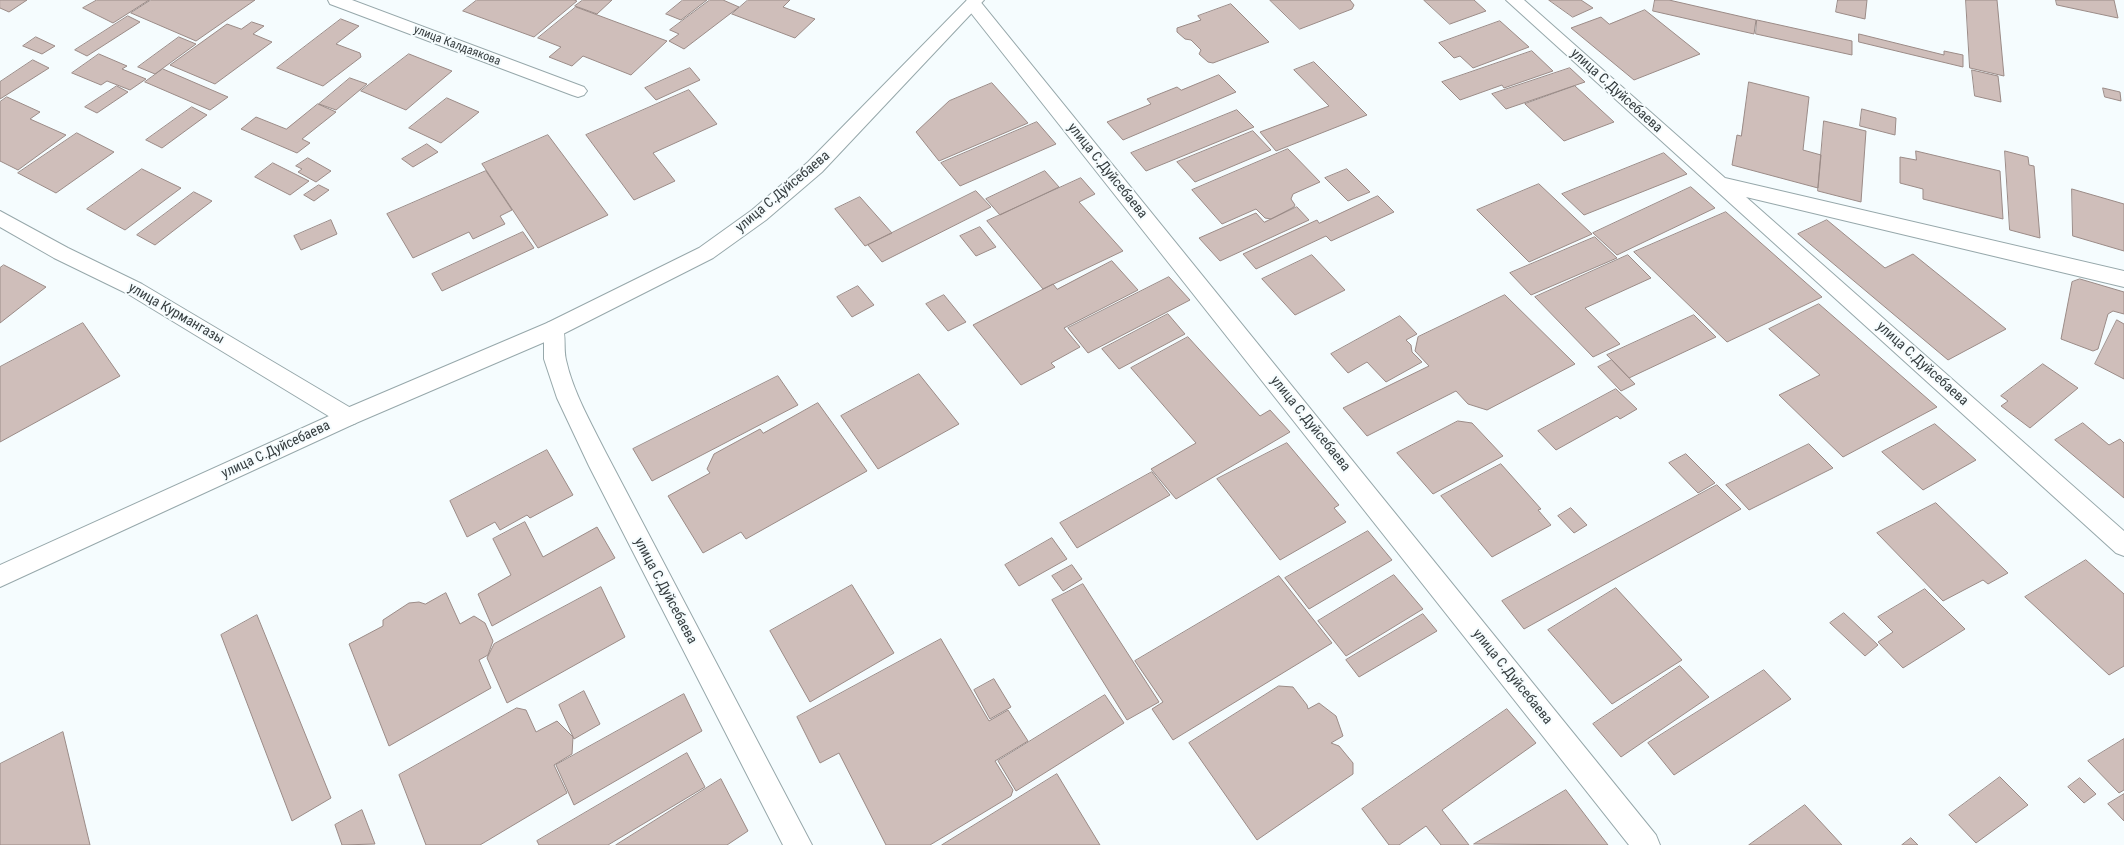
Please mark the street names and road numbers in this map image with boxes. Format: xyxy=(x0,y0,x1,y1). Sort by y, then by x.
street label: улица Калдаякова xyxy=(412,23,502,69)
street label: улица С.Дуйсебаева xyxy=(1567,45,1665,137)
street label: улица С.Дуйсебаева xyxy=(1063,120,1151,222)
street label: улица С.Дуйсебаева xyxy=(732,148,834,236)
street label: улица Курмангазы xyxy=(125,280,227,348)
street label: улица С.Дуйсебаева xyxy=(1873,318,1971,410)
street label: улица С.Дуйсебаева xyxy=(1266,373,1354,475)
street label: улица С.Дуйсебаева xyxy=(219,418,333,482)
street label: улица С.Дуйсебаева xyxy=(630,535,700,647)
street label: улица С.Дуйсебаева xyxy=(1468,626,1556,728)

